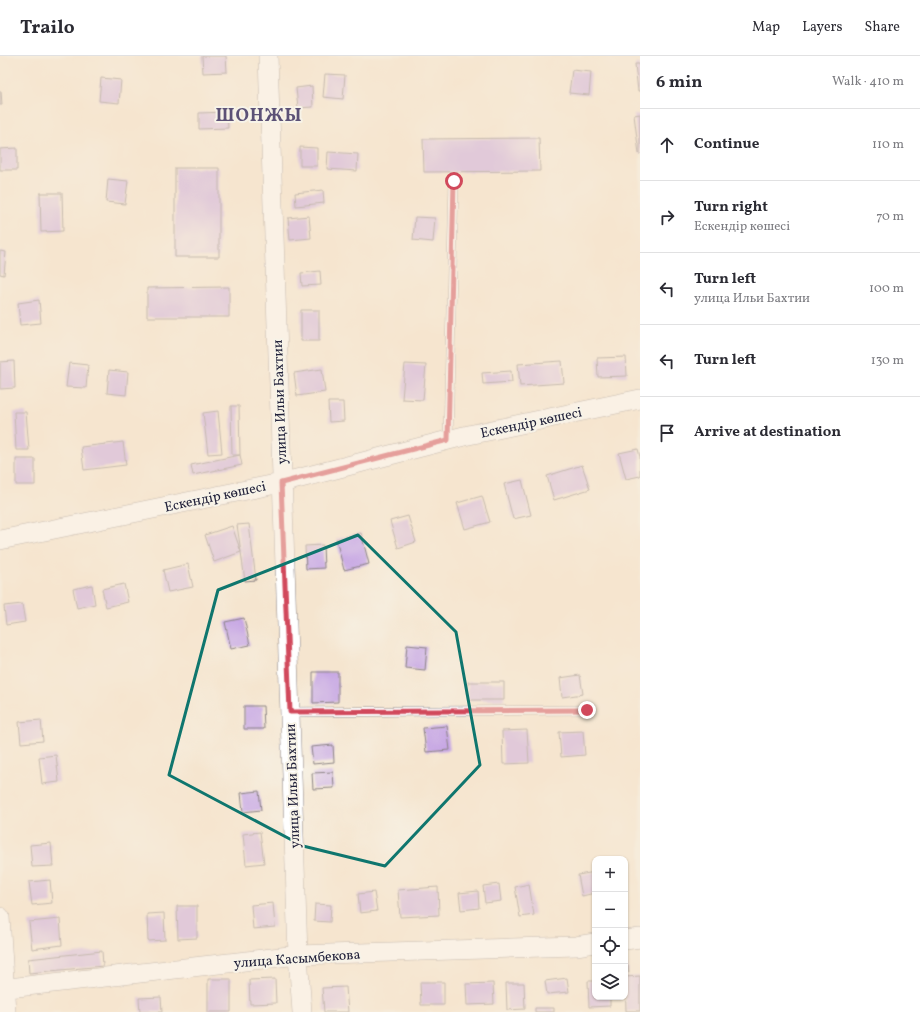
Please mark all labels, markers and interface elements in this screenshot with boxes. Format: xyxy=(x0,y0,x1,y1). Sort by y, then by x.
text: Trailo xyxy=(20,15,75,41)
text: Map xyxy=(752,18,780,37)
text: Layers xyxy=(802,18,842,37)
text: Share xyxy=(864,18,900,37)
text: 6 min xyxy=(656,71,702,94)
text: Walk · 410 m xyxy=(832,73,904,91)
district label: ШОНЖЫ xyxy=(215,104,303,129)
icon: ahead xyxy=(656,134,678,156)
text: Continue xyxy=(694,134,759,155)
text: 110 m xyxy=(872,136,904,154)
route start xyxy=(445,172,463,190)
text: Turn right xyxy=(694,197,768,218)
icon: right xyxy=(656,206,678,228)
text: 70 m xyxy=(876,208,904,226)
text: Ескендір көшесі xyxy=(694,218,790,236)
text: Turn left xyxy=(694,269,756,290)
icon: left xyxy=(656,278,678,300)
text: 100 m xyxy=(869,280,904,298)
text: улица Ильи Бахтии xyxy=(694,290,810,308)
street label: улица Ильи Бахтии xyxy=(269,339,292,465)
icon: left xyxy=(656,350,678,372)
text: Turn left xyxy=(694,350,756,371)
text: 130 m xyxy=(871,352,904,370)
street label: Ескендір көшесі xyxy=(479,403,584,444)
icon: arrive xyxy=(656,422,678,444)
text: Arrive at destination xyxy=(694,422,841,443)
street label: Ескендір көшесі xyxy=(163,477,268,518)
route end xyxy=(578,701,596,719)
street label: улица Ильи Бахтии xyxy=(282,723,305,849)
map controls xyxy=(592,856,628,1000)
button: + xyxy=(592,856,628,892)
button: − xyxy=(592,892,628,928)
button: locate xyxy=(592,928,628,964)
street label: улица Касымбекова xyxy=(233,946,361,973)
button: layers xyxy=(592,964,628,1000)

